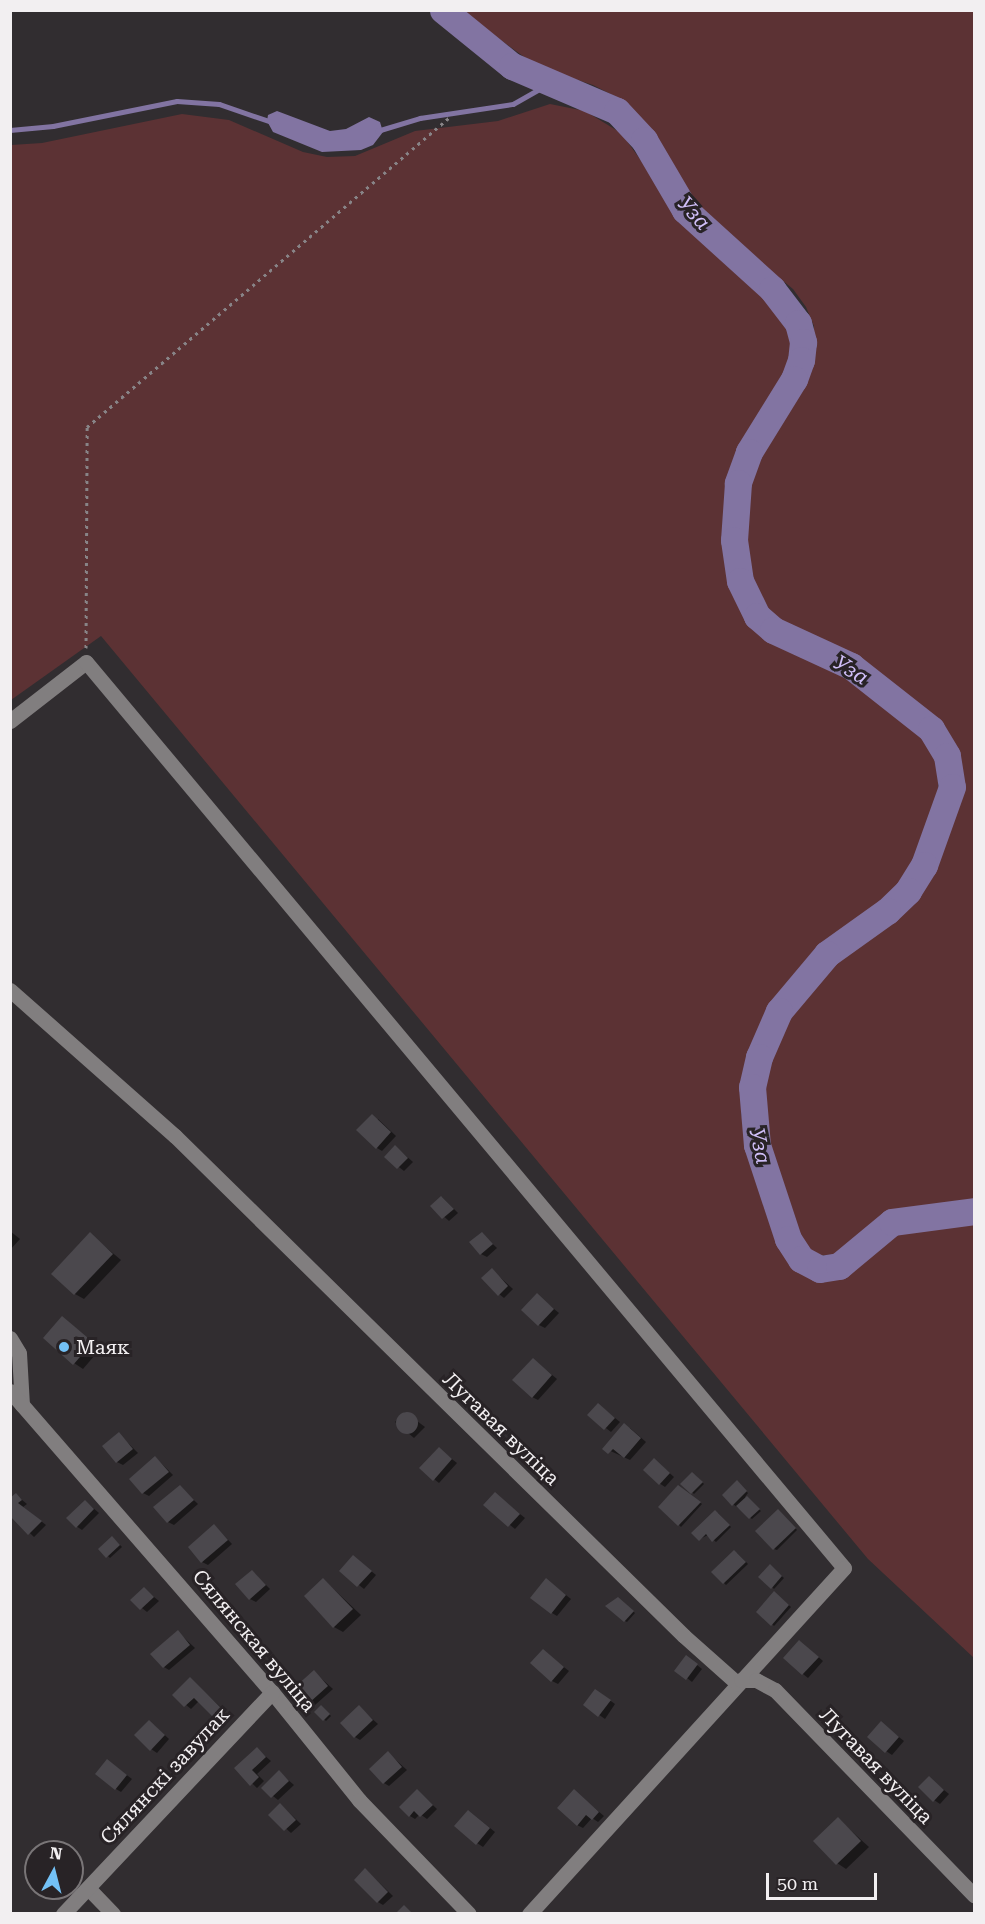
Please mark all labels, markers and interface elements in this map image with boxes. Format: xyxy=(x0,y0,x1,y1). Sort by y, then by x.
water label: Уза xyxy=(673,191,715,235)
water label: Уза xyxy=(829,650,873,690)
water label: Уза xyxy=(744,1126,776,1166)
place label: Маяк xyxy=(76,1335,130,1359)
marker: Маяк xyxy=(57,1340,71,1354)
street label: Лугавая вуліца xyxy=(438,1368,564,1490)
street label: Сялянская вуліца xyxy=(187,1565,321,1717)
street label: Сялянскі завулак xyxy=(95,1703,235,1849)
street label: Лугавая вуліца xyxy=(815,1703,937,1829)
north arrow xyxy=(24,1840,84,1900)
text: N xyxy=(49,1843,63,1864)
scale bar xyxy=(769,1861,880,1899)
text: 50 m xyxy=(777,1873,818,1894)

